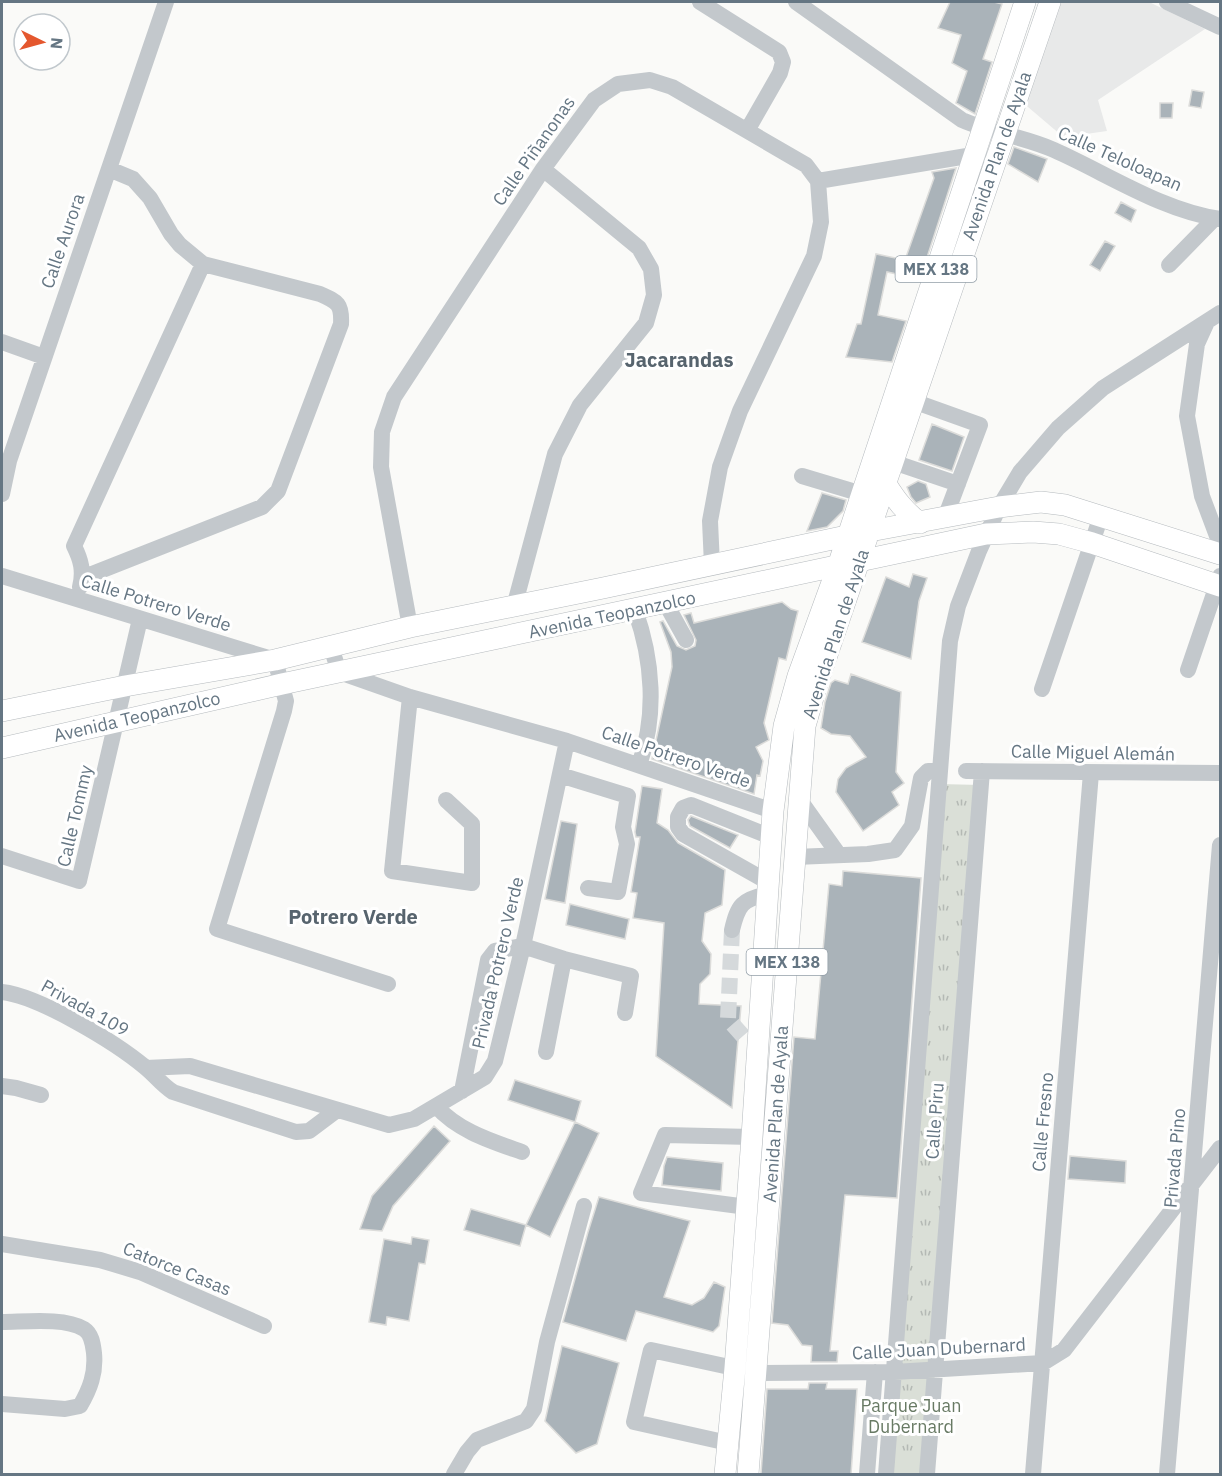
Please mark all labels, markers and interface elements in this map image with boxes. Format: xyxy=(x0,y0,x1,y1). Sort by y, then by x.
north arrow xyxy=(12,12,72,72)
text: N xyxy=(46,37,67,50)
street label: Avenida Plan de Ayala xyxy=(957,68,1036,243)
street label: Calle Piñanonas xyxy=(487,91,580,210)
street label: Calle Teloloapan xyxy=(1055,121,1186,196)
street label: Calle Aurora xyxy=(36,190,90,291)
road number: MEX 138 xyxy=(896,256,976,282)
district label: Jacarandas xyxy=(625,346,734,373)
street label: Avenida Plan de Ayala xyxy=(797,546,874,722)
street label: Calle Potrero Verde xyxy=(78,569,234,636)
street label: Avenida Teopanzolco xyxy=(526,586,698,643)
street label: Avenida Teopanzolco xyxy=(51,686,222,747)
street label: Calle Potrero Verde xyxy=(599,720,754,793)
street label: Calle Miguel Alemán xyxy=(1011,740,1175,765)
street label: Calle Tommy xyxy=(52,763,97,869)
street label: Privada Potrero Verde xyxy=(467,875,529,1051)
district label: Potrero Verde xyxy=(288,903,418,930)
road number: MEX 138 xyxy=(746,949,828,975)
street label: Privada 109 xyxy=(37,974,133,1041)
street label: Avenida Plan de Ayala xyxy=(758,1024,793,1203)
street label: Calle Fresno xyxy=(1027,1071,1058,1173)
street label: Calle Piru xyxy=(920,1082,949,1160)
street label: Privada Pino xyxy=(1159,1107,1190,1209)
street label: Catorce Casas xyxy=(120,1236,235,1301)
street label: Calle Juan Dubernard xyxy=(851,1332,1027,1365)
park label: Parque Juan Dubernard xyxy=(861,1394,961,1438)

